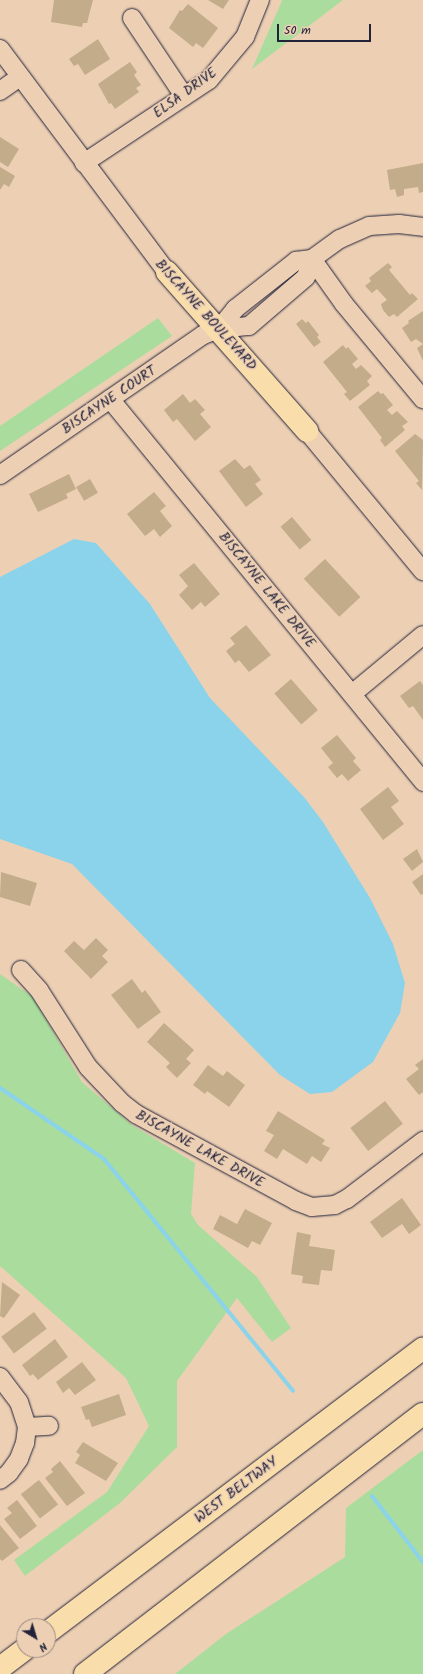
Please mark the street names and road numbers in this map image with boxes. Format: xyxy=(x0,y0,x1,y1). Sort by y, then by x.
street label: ELSA DRIVE xyxy=(150,64,220,122)
street label: BISCAYNE BOULEVARD xyxy=(152,256,260,374)
street label: BISCAYNE COURT xyxy=(59,362,159,438)
street label: BISCAYNE LAKE DRIVE xyxy=(215,529,319,651)
street label: BISCAYNE LAKE DRIVE xyxy=(133,1107,267,1191)
street label: WEST BELTWAY xyxy=(191,1453,281,1527)

